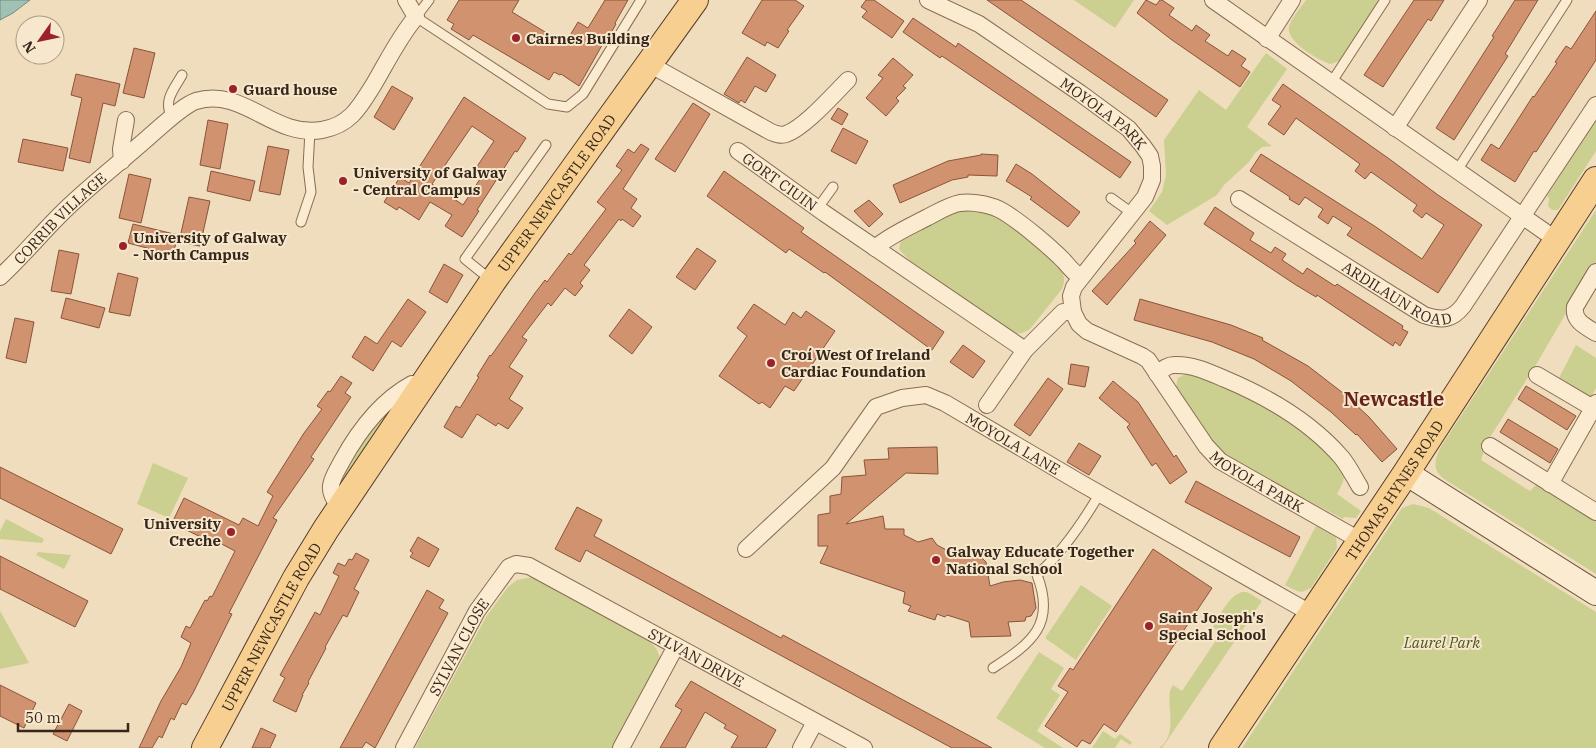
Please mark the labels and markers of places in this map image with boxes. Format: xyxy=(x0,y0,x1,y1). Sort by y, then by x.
place label: Cairnes Building xyxy=(526,29,650,48)
marker: Cairnes Building xyxy=(510,32,522,44)
place label: Guard house xyxy=(243,80,338,99)
marker: Guard house xyxy=(227,83,239,95)
place label: University of Galway - Central Campus xyxy=(353,163,507,199)
marker: University of Galway - Central Campus xyxy=(337,175,349,187)
place label: University of Galway - North Campus xyxy=(133,228,287,264)
marker: University of Galway - North Campus xyxy=(117,240,129,252)
place label: Croí West Of Ireland Cardiac Foundation xyxy=(781,345,931,381)
marker: Croí West Of Ireland Cardiac Foundation xyxy=(765,357,777,369)
place label: University Creche xyxy=(144,514,221,550)
marker: University Creche xyxy=(225,526,237,538)
place label: Galway Educate Together National School xyxy=(946,542,1135,578)
marker: Galway Educate Together National School xyxy=(930,554,942,566)
place label: Saint Joseph's Special School xyxy=(1159,608,1266,644)
marker: Saint Joseph's Special School xyxy=(1143,620,1155,632)

